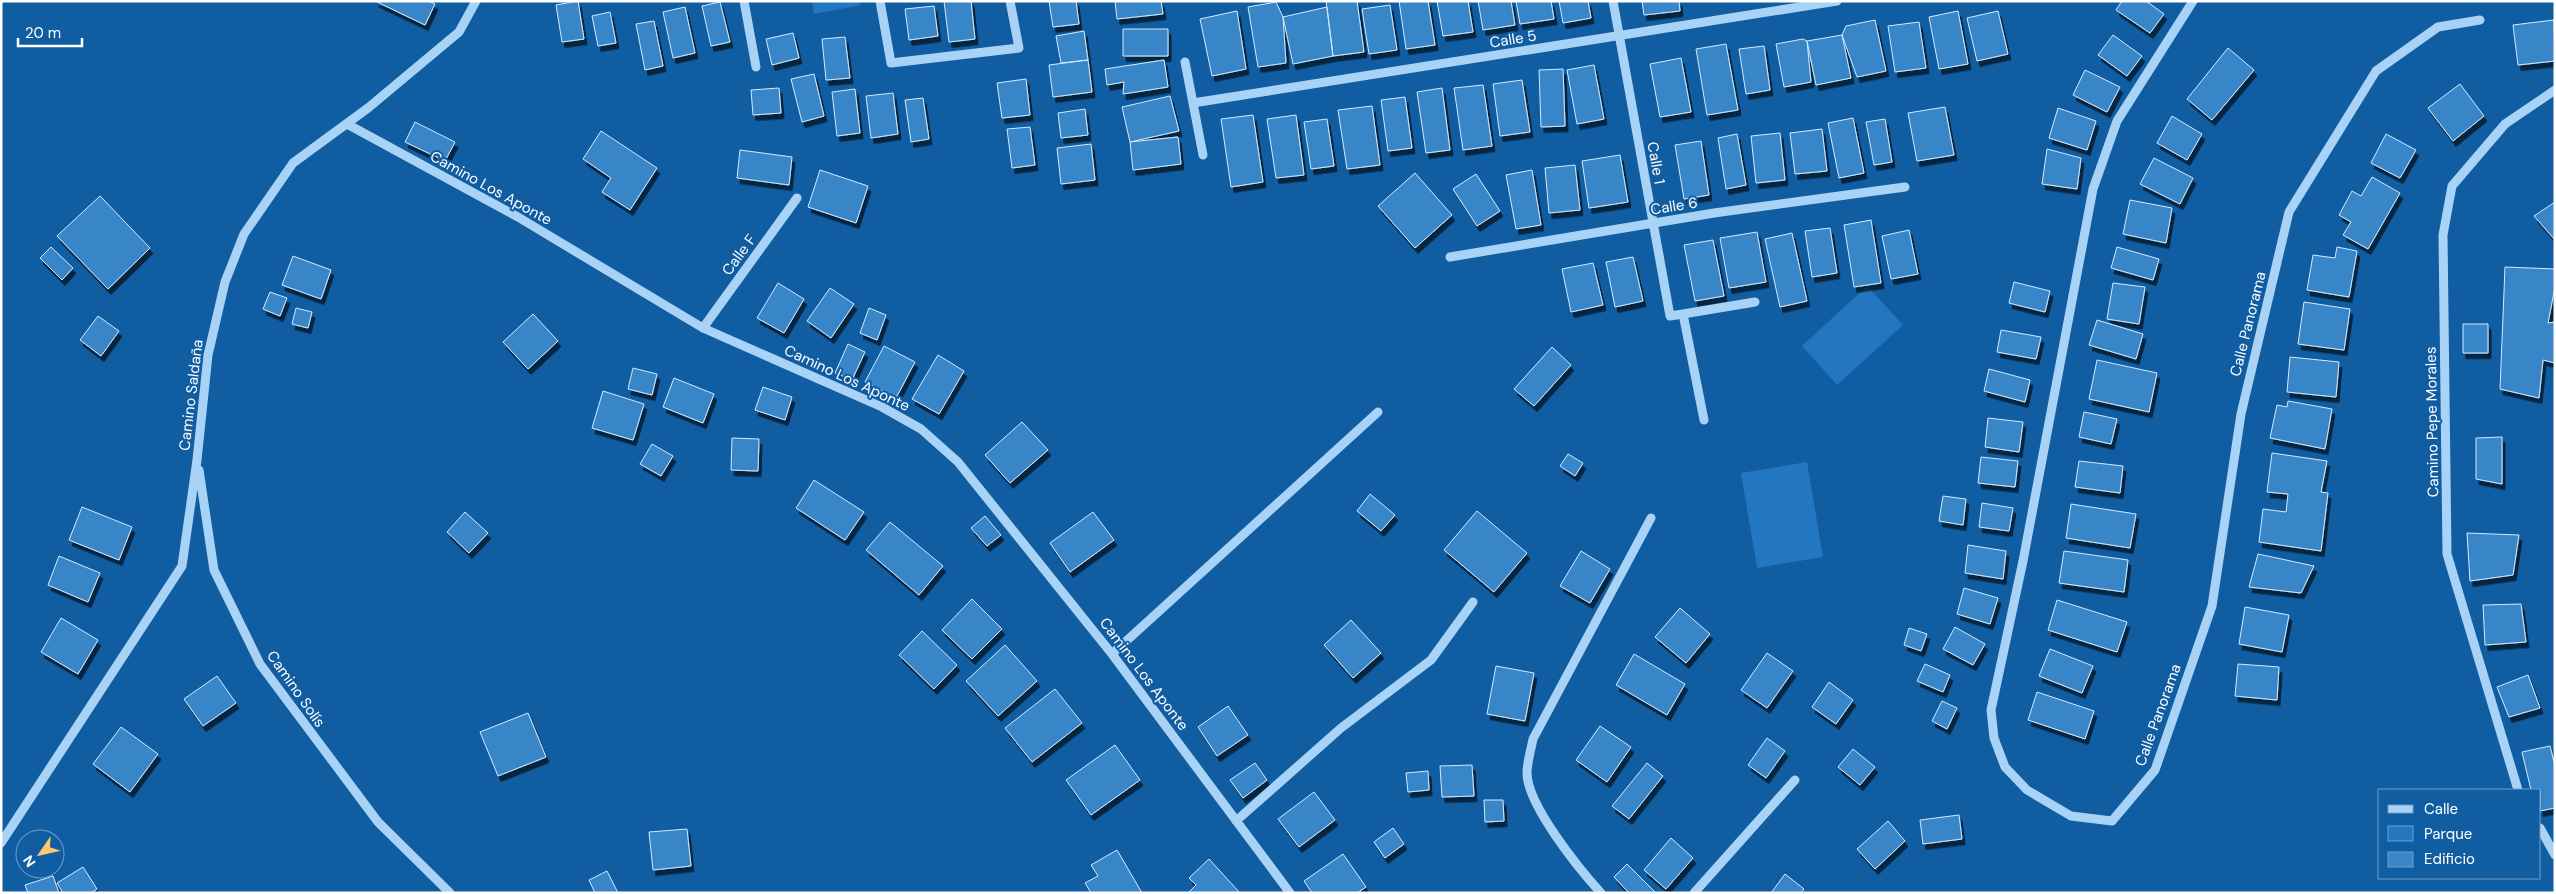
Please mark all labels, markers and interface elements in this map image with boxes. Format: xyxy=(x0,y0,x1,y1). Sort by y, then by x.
scale bar xyxy=(18,15,81,47)
text: 20 m xyxy=(25,23,61,43)
street label: Calle 5 xyxy=(1488,25,1538,53)
street label: Calle 1 xyxy=(1642,140,1670,186)
street label: Camino Los Aponte xyxy=(426,146,556,230)
street label: Calle 6 xyxy=(1649,192,1699,220)
street label: Calle F xyxy=(717,230,761,280)
street label: Calle Panorama xyxy=(2225,269,2271,379)
street label: Camino Saldaña xyxy=(174,338,208,452)
street label: Camino Los Aponte xyxy=(781,340,913,416)
street label: Camino Pepe Morales xyxy=(2421,346,2443,498)
street label: Camino Los Aponte xyxy=(1095,613,1193,735)
street label: Camino Solís xyxy=(262,647,330,731)
street label: Calle Panorama xyxy=(2130,661,2186,769)
legend xyxy=(2378,789,2541,879)
text: Calle xyxy=(2424,799,2458,819)
text: Parque xyxy=(2424,824,2472,844)
north arrow xyxy=(15,829,65,879)
text: Edificio xyxy=(2424,849,2475,869)
text: N xyxy=(19,852,40,871)

